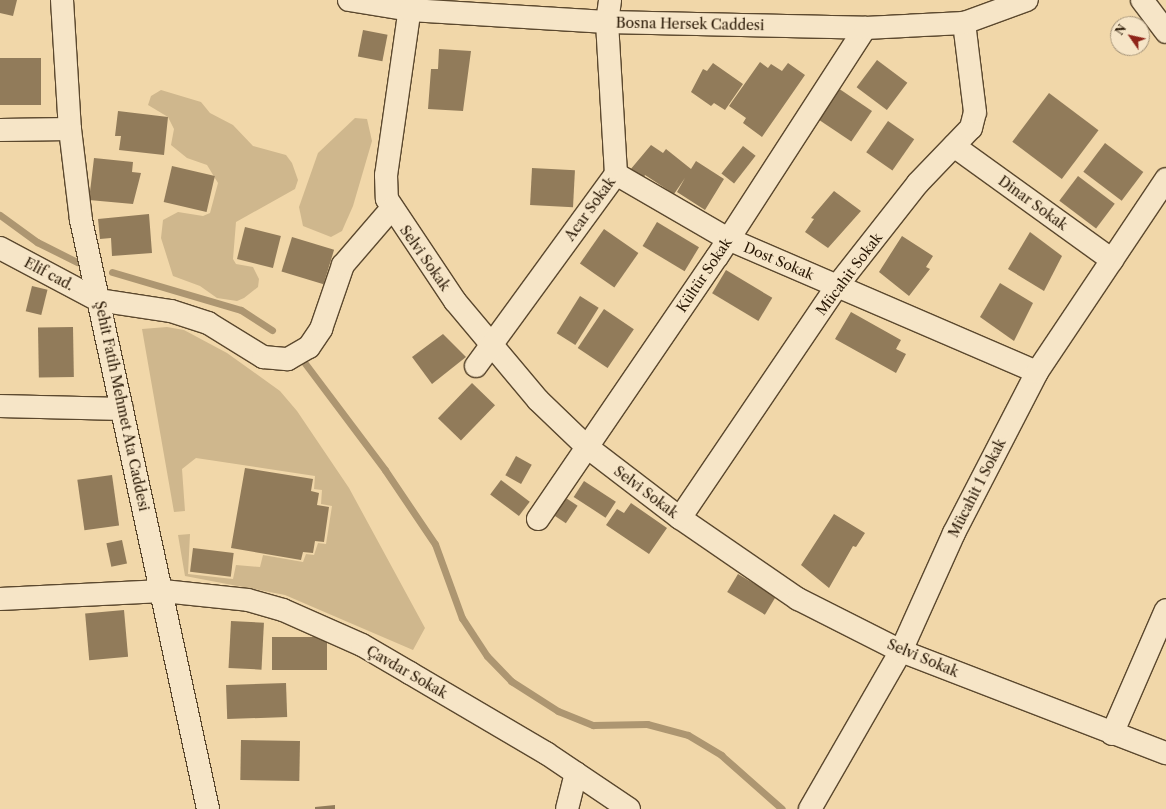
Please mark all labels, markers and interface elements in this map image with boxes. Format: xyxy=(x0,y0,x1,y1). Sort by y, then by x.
street label: Bosna Hersek Caddesi xyxy=(615,14,765,34)
north arrow xyxy=(1110,16,1150,56)
text: N xyxy=(1112,22,1129,38)
street label: Dinar Sokak xyxy=(995,172,1071,234)
street label: Acar Sokak xyxy=(561,174,619,244)
street label: Selvi Sokak xyxy=(396,222,454,294)
street label: Mücahit Sokak xyxy=(812,229,886,319)
street label: Kültür Sokak xyxy=(673,234,735,316)
street label: Dost Sokak xyxy=(741,239,817,283)
street label: Elif cad. xyxy=(21,254,77,294)
street label: Şehit Fatih Mehmet Ata Caddesi xyxy=(91,299,153,513)
street label: Mücahit 1 Sokak xyxy=(945,436,1009,540)
street label: Selvi Sokak xyxy=(611,462,681,522)
street label: Selvi Sokak xyxy=(885,635,961,681)
street label: Çavdar Sokak xyxy=(363,642,451,702)

